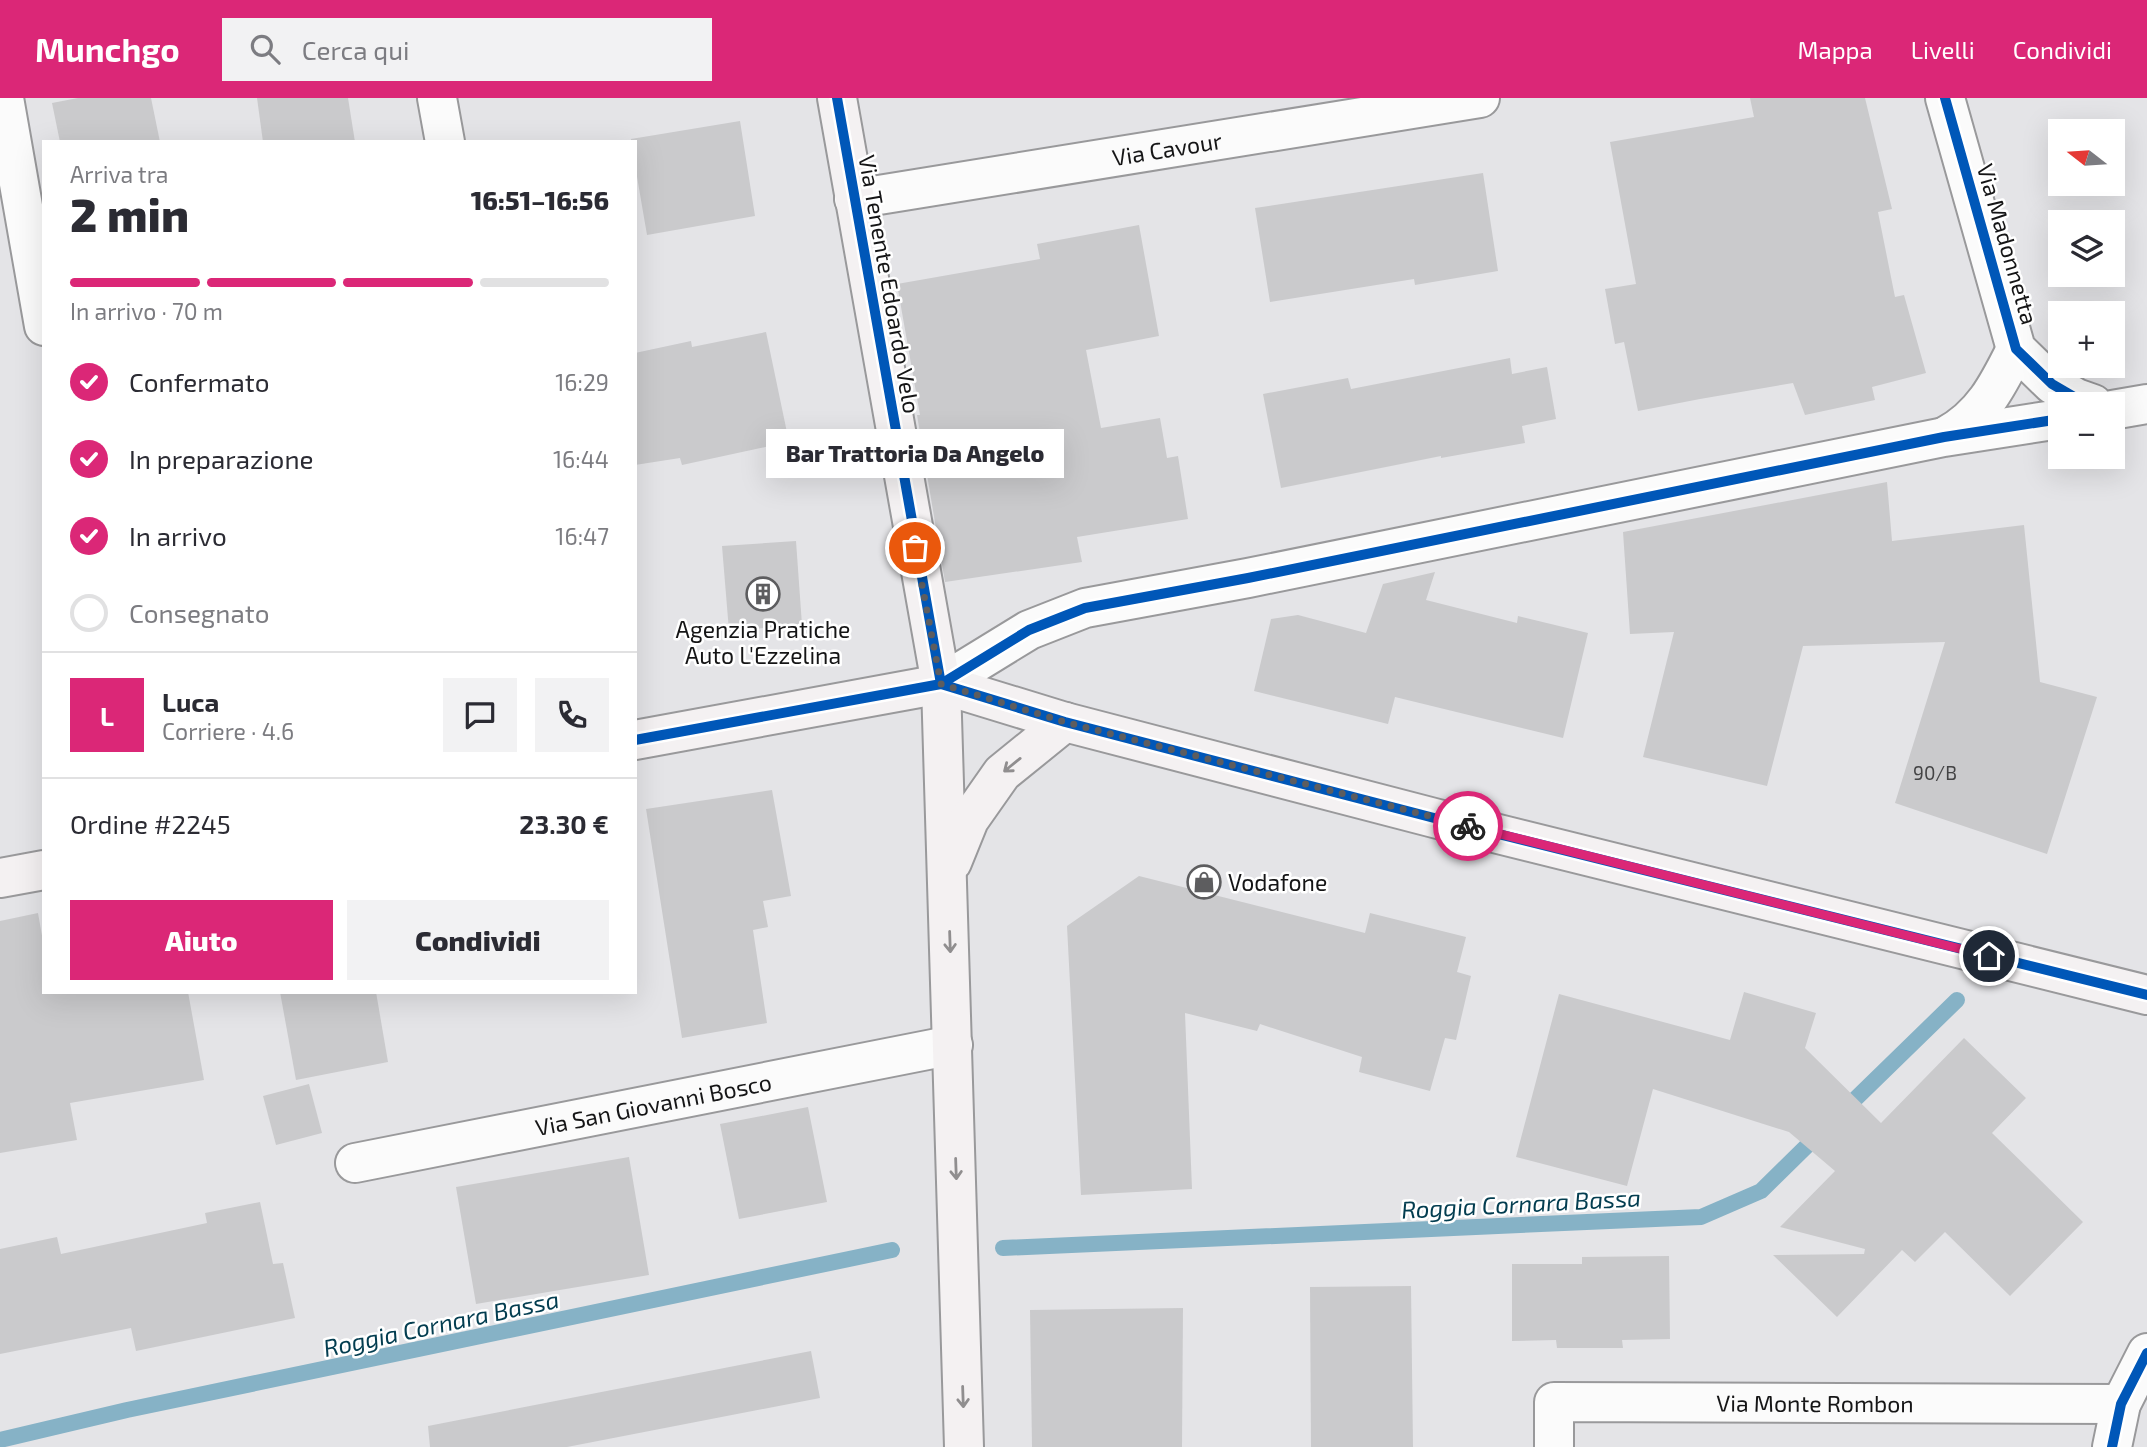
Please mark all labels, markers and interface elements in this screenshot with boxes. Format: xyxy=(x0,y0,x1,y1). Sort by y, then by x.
search box xyxy=(222,18,712,81)
text: Munchgo xyxy=(35,29,180,69)
icon: search xyxy=(246,30,284,68)
text: Cerca qui xyxy=(302,34,409,65)
text: Mappa xyxy=(1797,35,1873,64)
text: Livelli xyxy=(1911,35,1975,64)
text: Condividi xyxy=(2013,35,2112,64)
north arrow xyxy=(2048,119,2124,196)
map controls xyxy=(2048,119,2125,469)
street label: Via Cavour xyxy=(1110,126,1224,171)
street label: Via Tenente Edoardo Velo xyxy=(853,152,927,416)
text: Arriva tra xyxy=(70,160,169,188)
street label: Via Madonnetta xyxy=(1972,160,2044,328)
text: 16:51–16:56 xyxy=(471,184,609,215)
text: 2 min xyxy=(70,186,189,241)
button: layers xyxy=(2048,210,2125,287)
text: In arrivo · 70 m xyxy=(70,297,223,325)
button: + xyxy=(2048,301,2125,378)
icon: check xyxy=(70,363,108,401)
text: Confermato xyxy=(129,366,269,397)
text: 16:29 xyxy=(555,368,609,396)
button: − xyxy=(2048,392,2125,469)
callout: Bar Trattoria Da Angelo xyxy=(766,429,1064,478)
text: Bar Trattoria Da Angelo xyxy=(786,439,1044,467)
icon: check xyxy=(70,440,108,478)
text: In preparazione xyxy=(129,443,313,474)
text: 16:44 xyxy=(553,445,609,473)
icon: check xyxy=(70,517,108,555)
pin xyxy=(885,518,945,578)
text: In arrivo xyxy=(129,520,227,551)
text: 16:47 xyxy=(555,522,609,550)
icon: bag xyxy=(896,529,934,567)
building icon: Agenzia Pratiche Auto L'Ezzelina xyxy=(744,575,782,613)
text: Consegnato xyxy=(129,597,269,628)
place label: Agenzia Pratiche Auto L'Ezzelina xyxy=(676,615,850,669)
button: chat xyxy=(443,678,517,752)
button: phone xyxy=(535,678,609,752)
text: Luca xyxy=(162,686,219,717)
text: L xyxy=(100,700,114,731)
text: Corriere · 4.6 xyxy=(162,717,294,745)
one-way arrow xyxy=(1004,758,1022,773)
house number: 90/B xyxy=(1913,761,1957,784)
courier xyxy=(1433,791,1503,861)
icon: bike xyxy=(1449,807,1487,845)
text: Ordine #2245 xyxy=(70,808,231,839)
text: 23.30 € xyxy=(519,808,609,839)
shop icon: Vodafone xyxy=(1185,863,1223,901)
place label: Vodafone xyxy=(1228,868,1327,896)
button: Aiuto xyxy=(70,900,333,980)
button: Condividi xyxy=(347,900,609,980)
pin xyxy=(1959,926,2019,986)
one-way arrow xyxy=(943,930,956,953)
icon: home xyxy=(1970,937,2008,975)
street label: Via San Giovanni Bosco xyxy=(533,1067,774,1141)
one-way arrow xyxy=(950,1158,963,1181)
water label: Roggia Cornara Bassa xyxy=(1400,1182,1642,1224)
water label: Roggia Cornara Bassa xyxy=(321,1284,561,1362)
one-way arrow xyxy=(956,1385,969,1408)
street label: Via Monte Rombon xyxy=(1716,1389,1914,1417)

